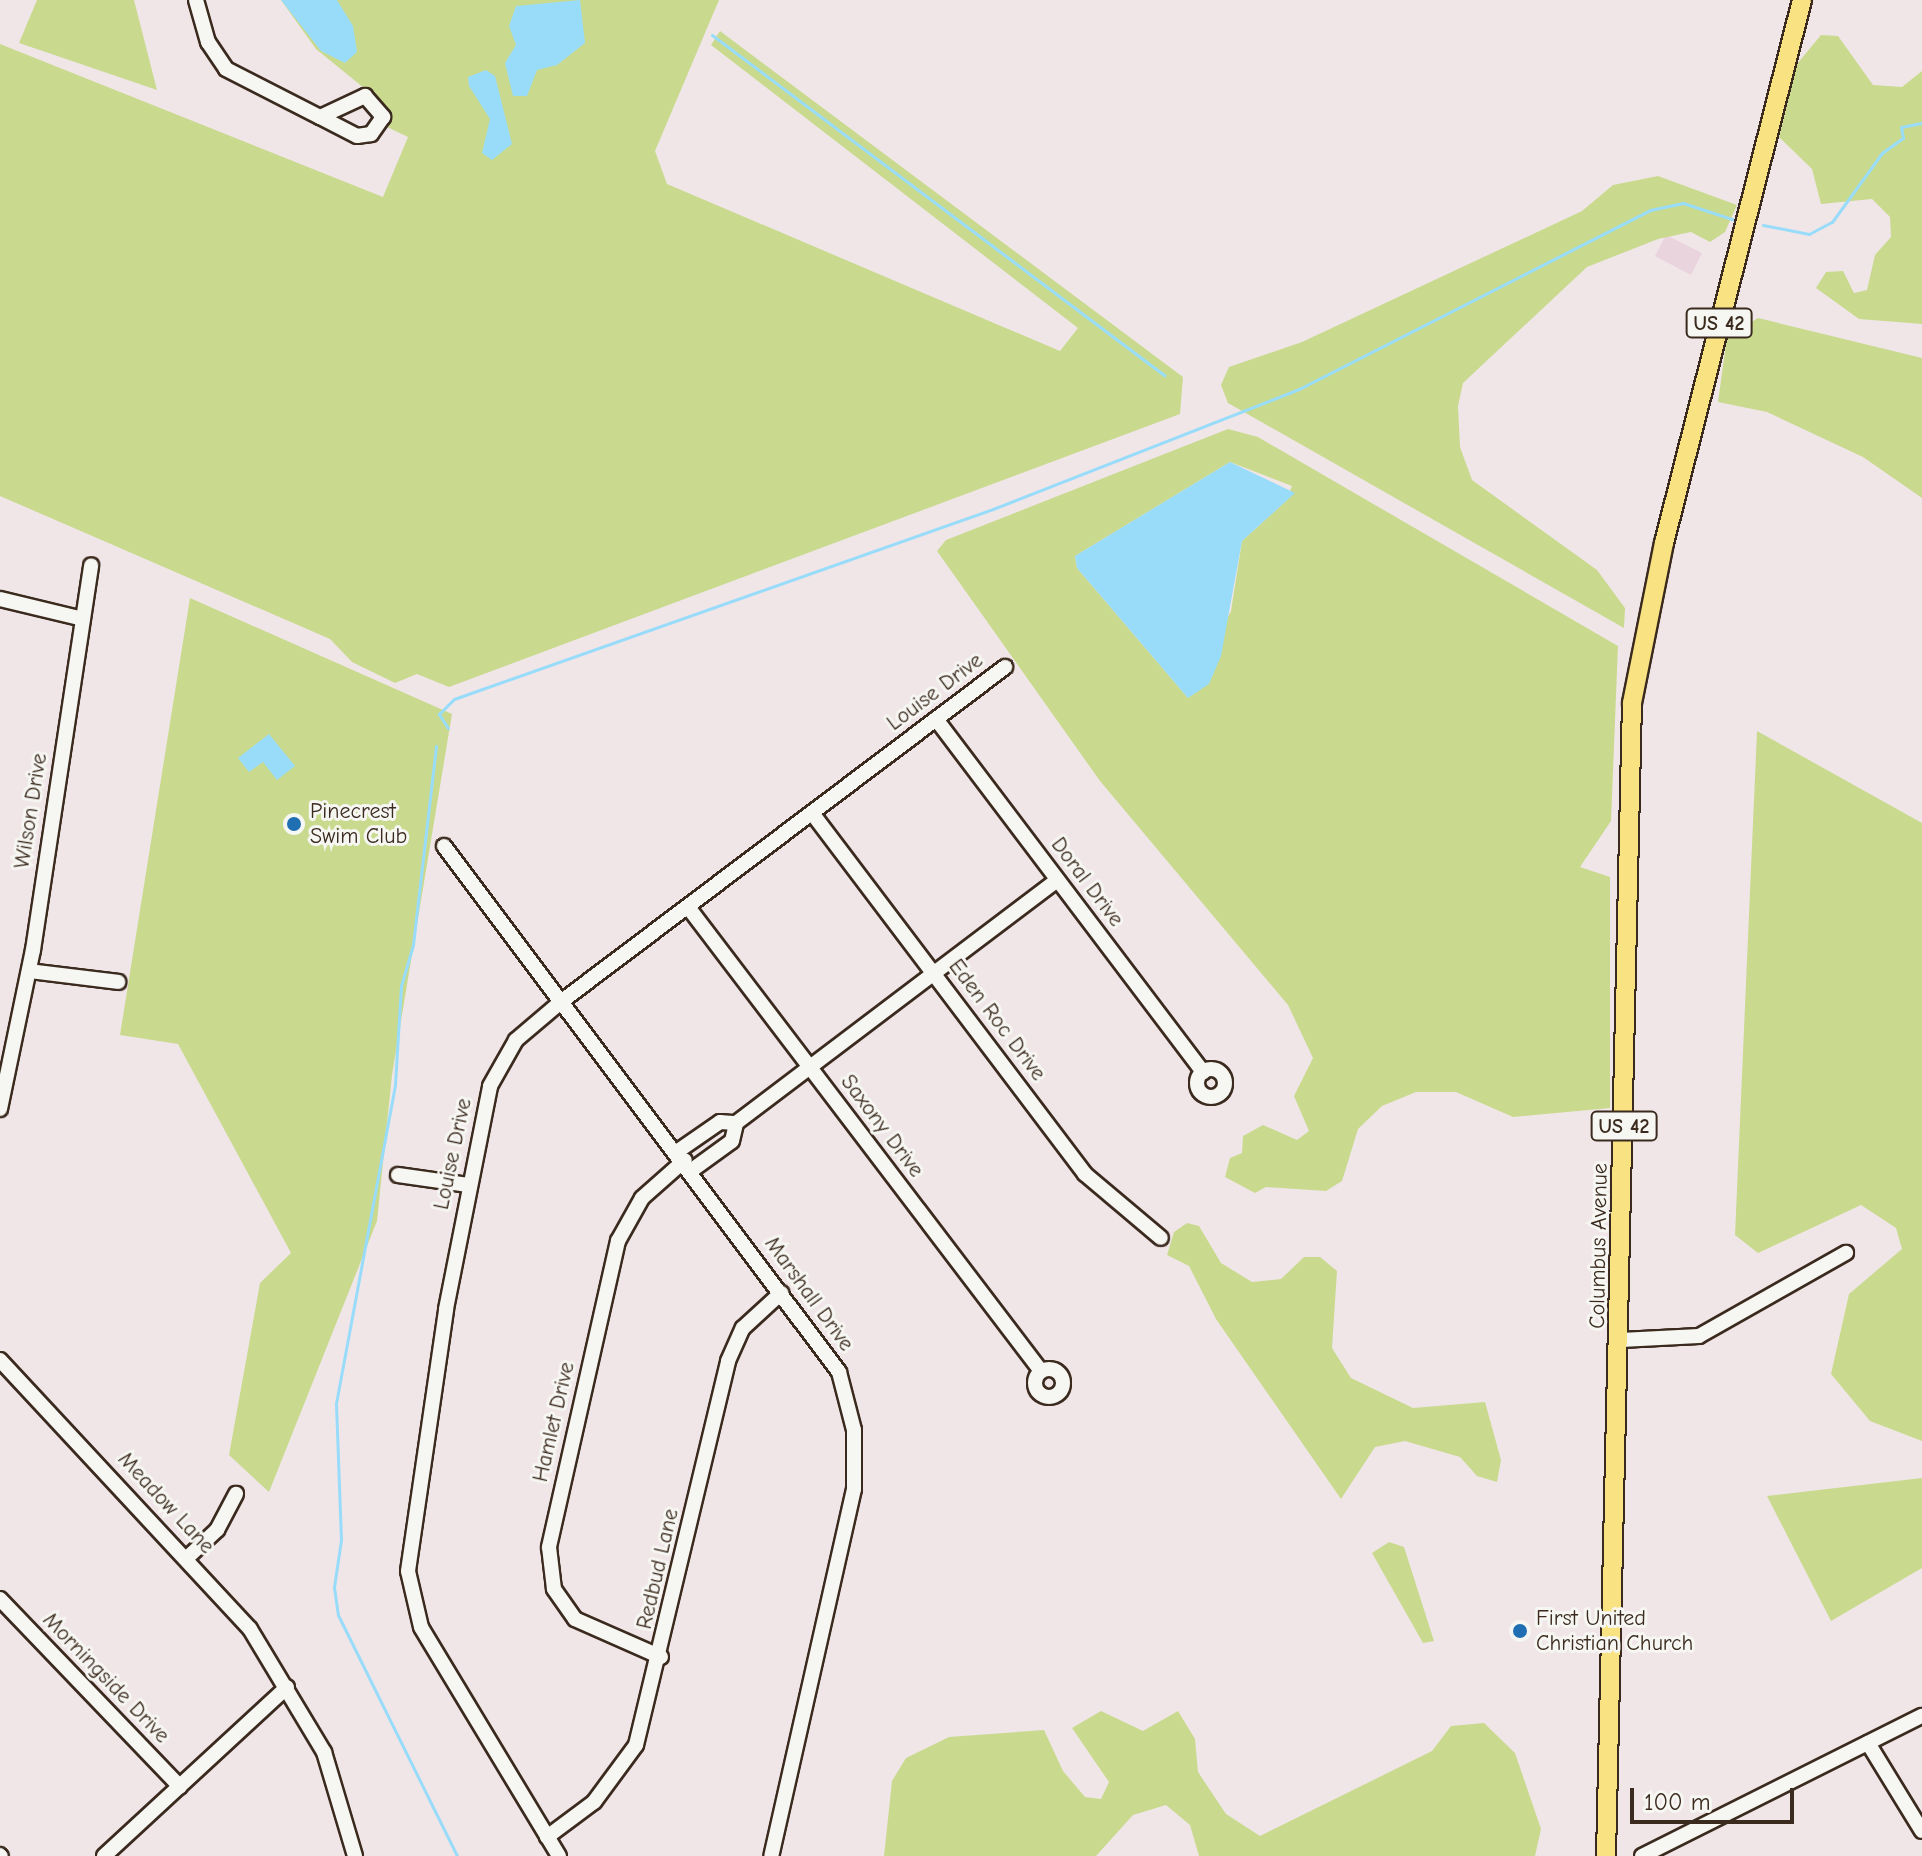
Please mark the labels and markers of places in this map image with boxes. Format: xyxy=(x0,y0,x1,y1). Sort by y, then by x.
place label: Pinecrest Swim Club xyxy=(310,798,407,850)
marker: Pinecrest Swim Club xyxy=(285,815,303,833)
place label: First United Christian Church xyxy=(1536,1605,1693,1656)
marker: First United Christian Church xyxy=(1511,1622,1529,1640)

